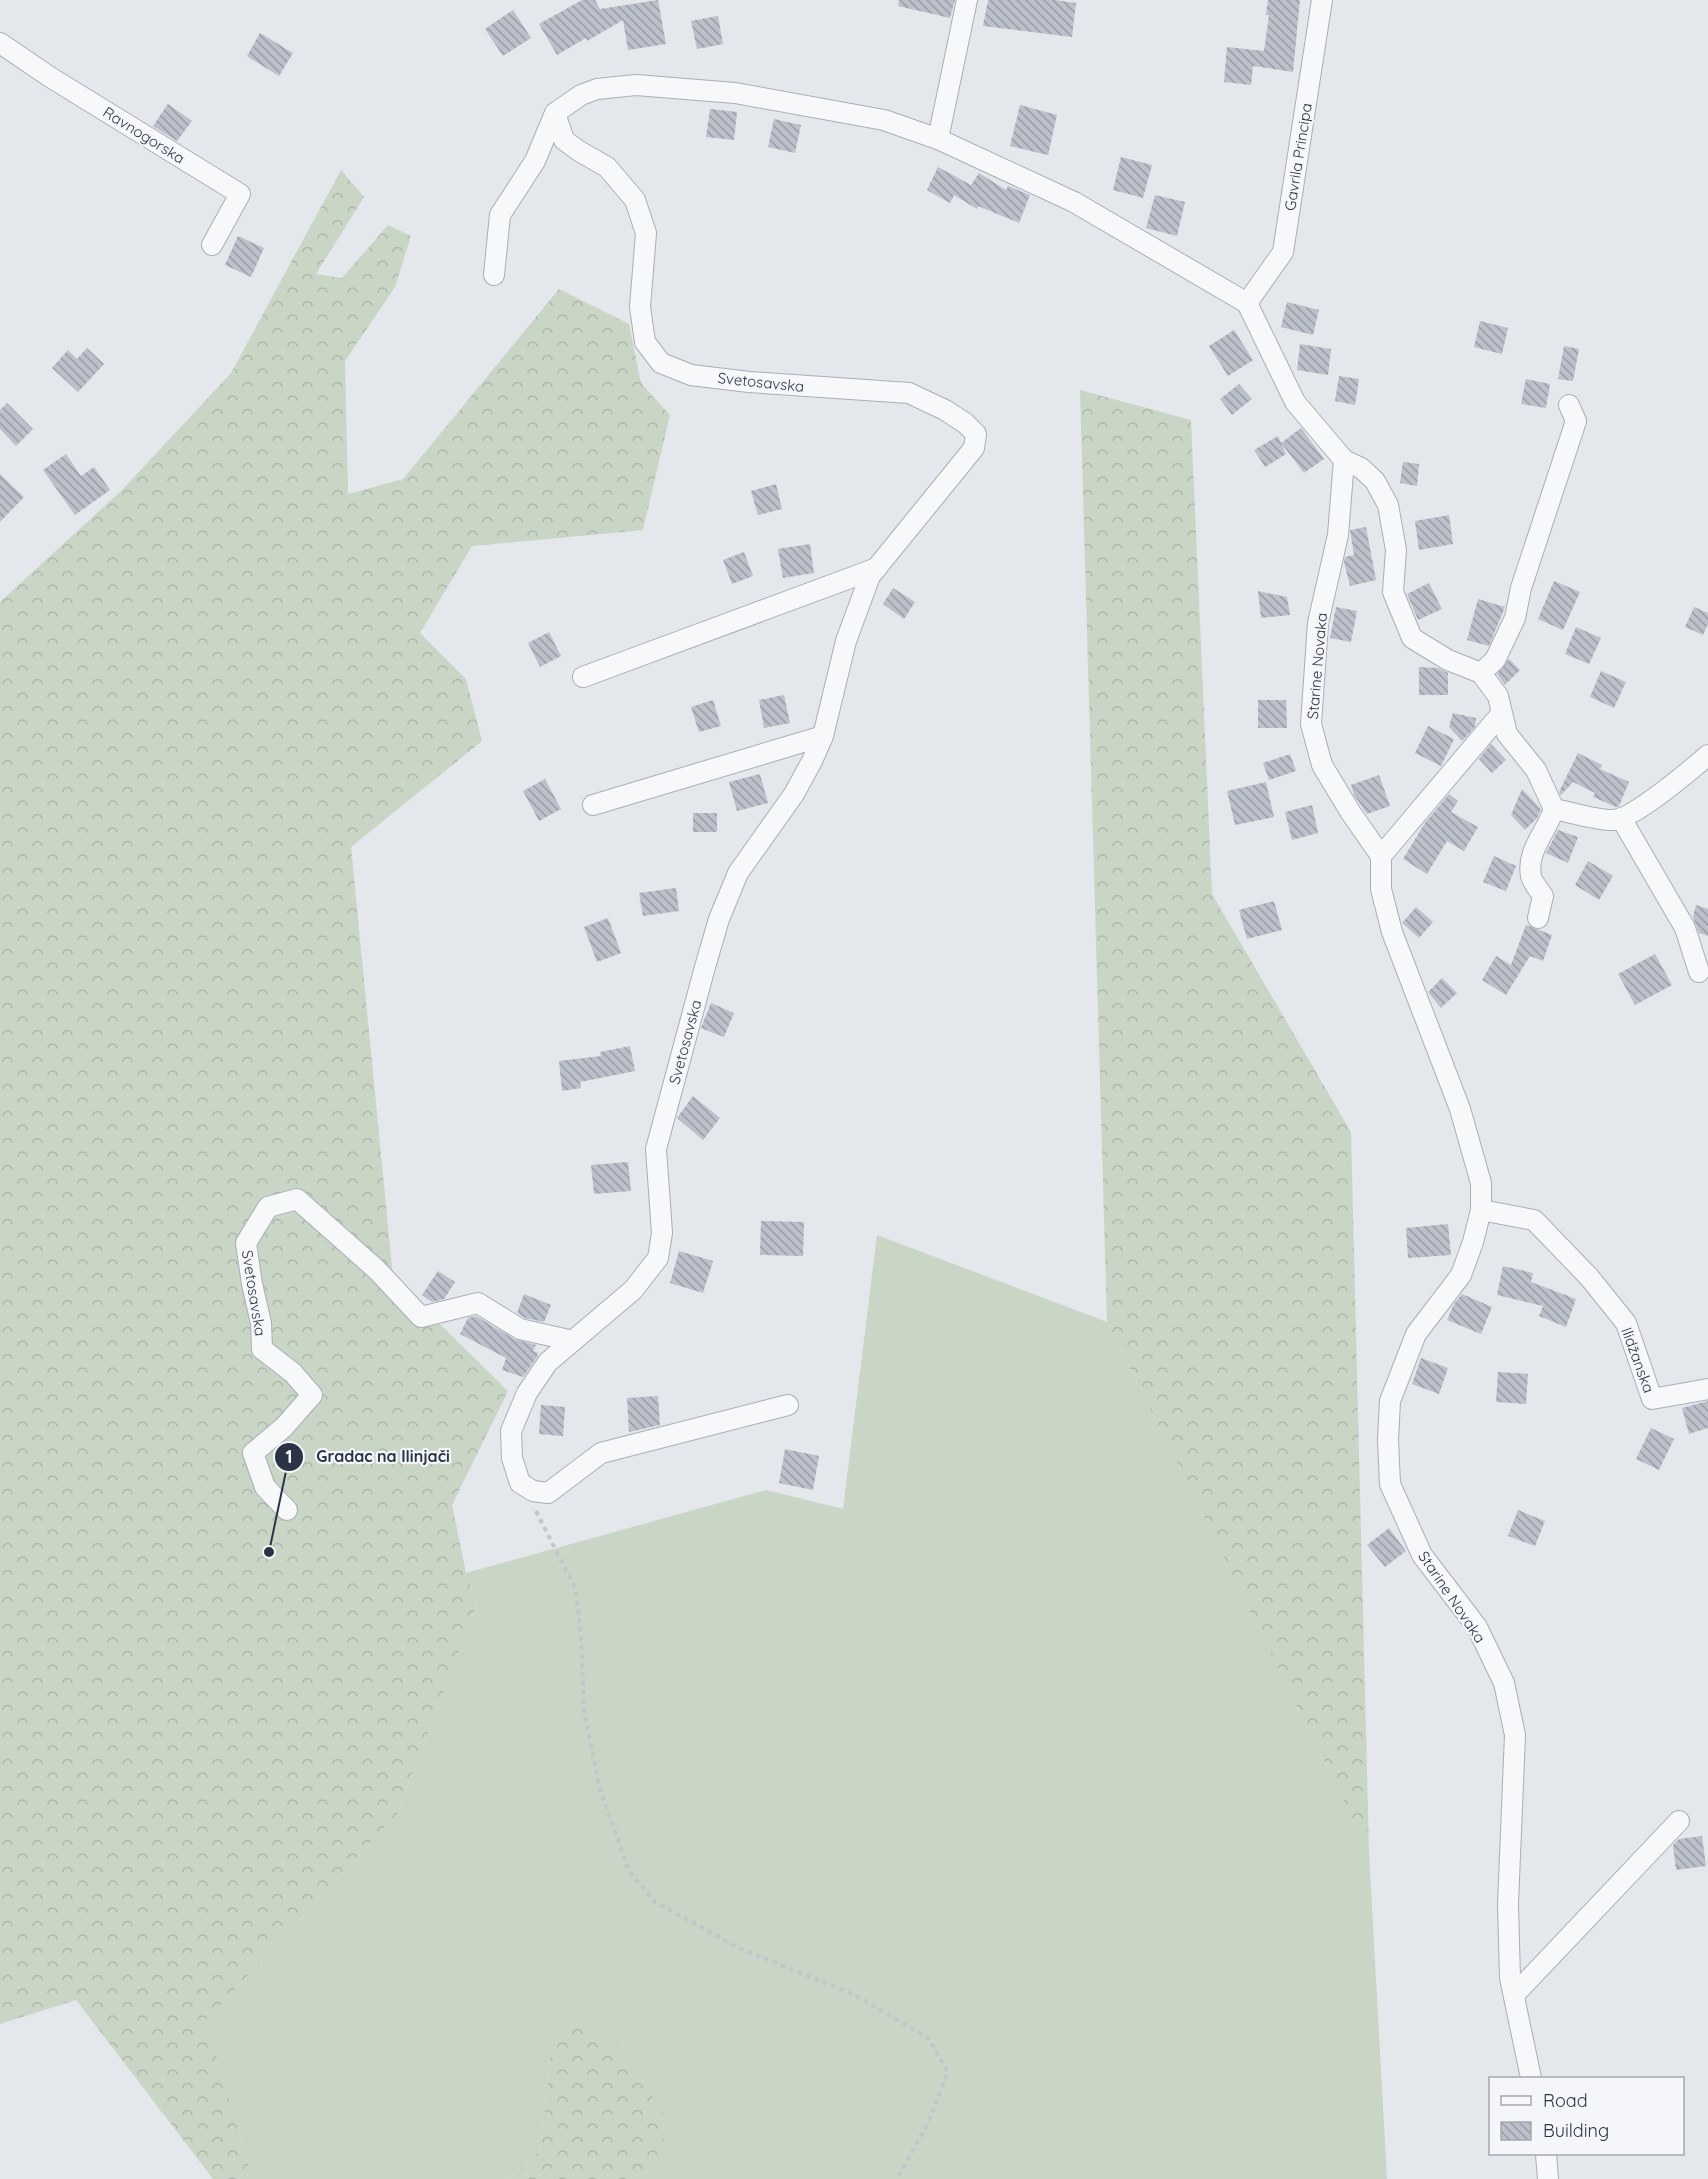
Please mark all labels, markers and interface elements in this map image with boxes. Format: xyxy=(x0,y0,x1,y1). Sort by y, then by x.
street label: Ravnogorska xyxy=(100,102,188,168)
street label: Gavrila Principa xyxy=(1280,102,1316,212)
street label: Svetosavska xyxy=(717,368,805,396)
street label: Starine Novaka xyxy=(1303,612,1331,720)
street label: Svetosavska xyxy=(665,998,705,1086)
street label: Svetosavska xyxy=(238,1249,270,1337)
street label: Ilidžanska xyxy=(1617,1325,1659,1395)
callout: Gradac na Ilinjači xyxy=(274,1440,462,1474)
text: 1 xyxy=(285,1445,293,1468)
text: Gradac na Ilinjači xyxy=(316,1446,450,1466)
street label: Starine Novaka xyxy=(1414,1547,1490,1647)
legend xyxy=(1489,2077,1684,2155)
text: Road xyxy=(1543,2089,1588,2112)
text: Building xyxy=(1543,2119,1609,2142)

